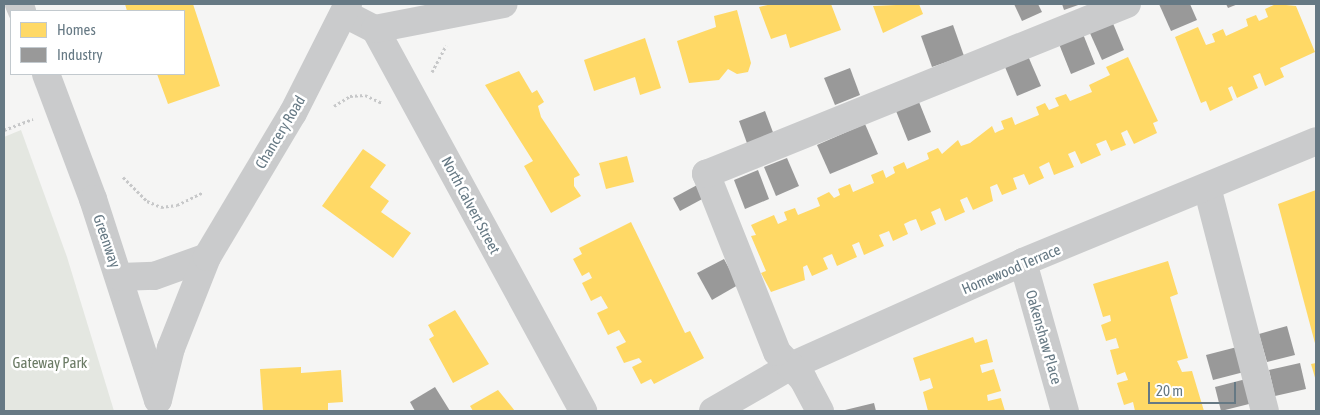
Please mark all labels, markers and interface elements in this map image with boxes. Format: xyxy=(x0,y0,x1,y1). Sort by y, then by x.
legend xyxy=(10,10,185,75)
text: Homes xyxy=(57,21,96,38)
text: Industry xyxy=(57,46,103,63)
street label: Chancery Road xyxy=(251,92,309,172)
street label: North Calvert Street xyxy=(438,153,504,257)
street label: Greenway xyxy=(90,212,124,270)
street label: Homewood Terrace xyxy=(959,240,1063,298)
street label: Oakenshaw Place xyxy=(1022,288,1066,386)
park label: Gateway Park xyxy=(13,354,87,372)
scale bar xyxy=(1150,372,1238,404)
text: 20 m xyxy=(1156,382,1183,399)

